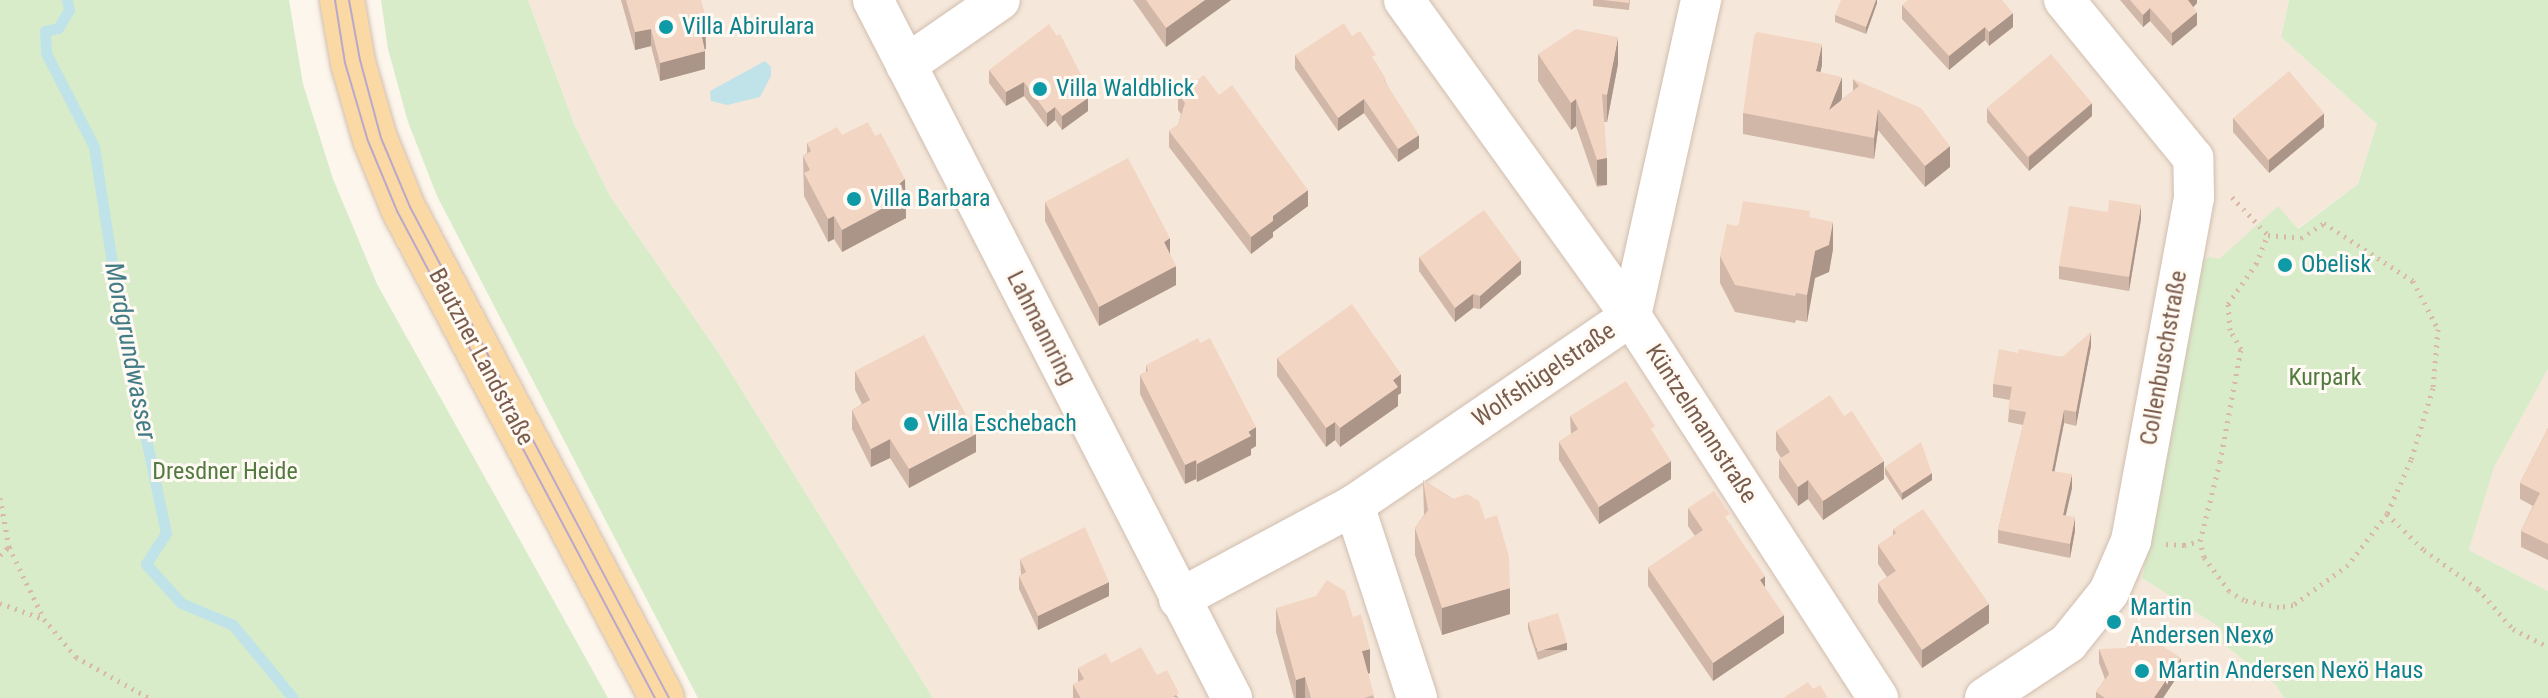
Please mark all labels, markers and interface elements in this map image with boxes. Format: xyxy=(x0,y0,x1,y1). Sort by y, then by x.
place label: Villa Abirulara xyxy=(682,13,814,41)
marker: Villa Abirulara xyxy=(657,18,675,36)
place label: Villa Waldblick xyxy=(1056,75,1195,103)
marker: Villa Waldblick xyxy=(1031,80,1049,98)
place label: Villa Barbara xyxy=(870,185,991,213)
marker: Villa Barbara xyxy=(845,190,863,208)
place label: Obelisk xyxy=(2301,251,2371,279)
marker: Obelisk xyxy=(2276,256,2294,274)
water label: Mordgrundwasser xyxy=(98,260,162,442)
street label: Bautzner Landstraße xyxy=(422,264,540,450)
street label: Lahmannring xyxy=(1000,266,1082,390)
street label: Collenbuschstraße xyxy=(2134,268,2194,448)
street label: Wolfshügelstraße xyxy=(1467,317,1621,433)
street label: Küntzelmannstraße xyxy=(1639,339,1763,509)
park label: Kurpark xyxy=(2288,364,2362,392)
place label: Villa Eschebach xyxy=(927,410,1077,438)
marker: Villa Eschebach xyxy=(902,415,920,433)
park label: Dresdner Heide xyxy=(152,458,298,486)
place label: Martin Andersen Nexø xyxy=(2130,594,2274,650)
marker: Martin Andersen Nexø xyxy=(2105,613,2123,631)
place label: Martin Andersen Nexö Haus xyxy=(2158,657,2423,685)
marker: Martin Andersen Nexö Haus xyxy=(2133,662,2151,680)

